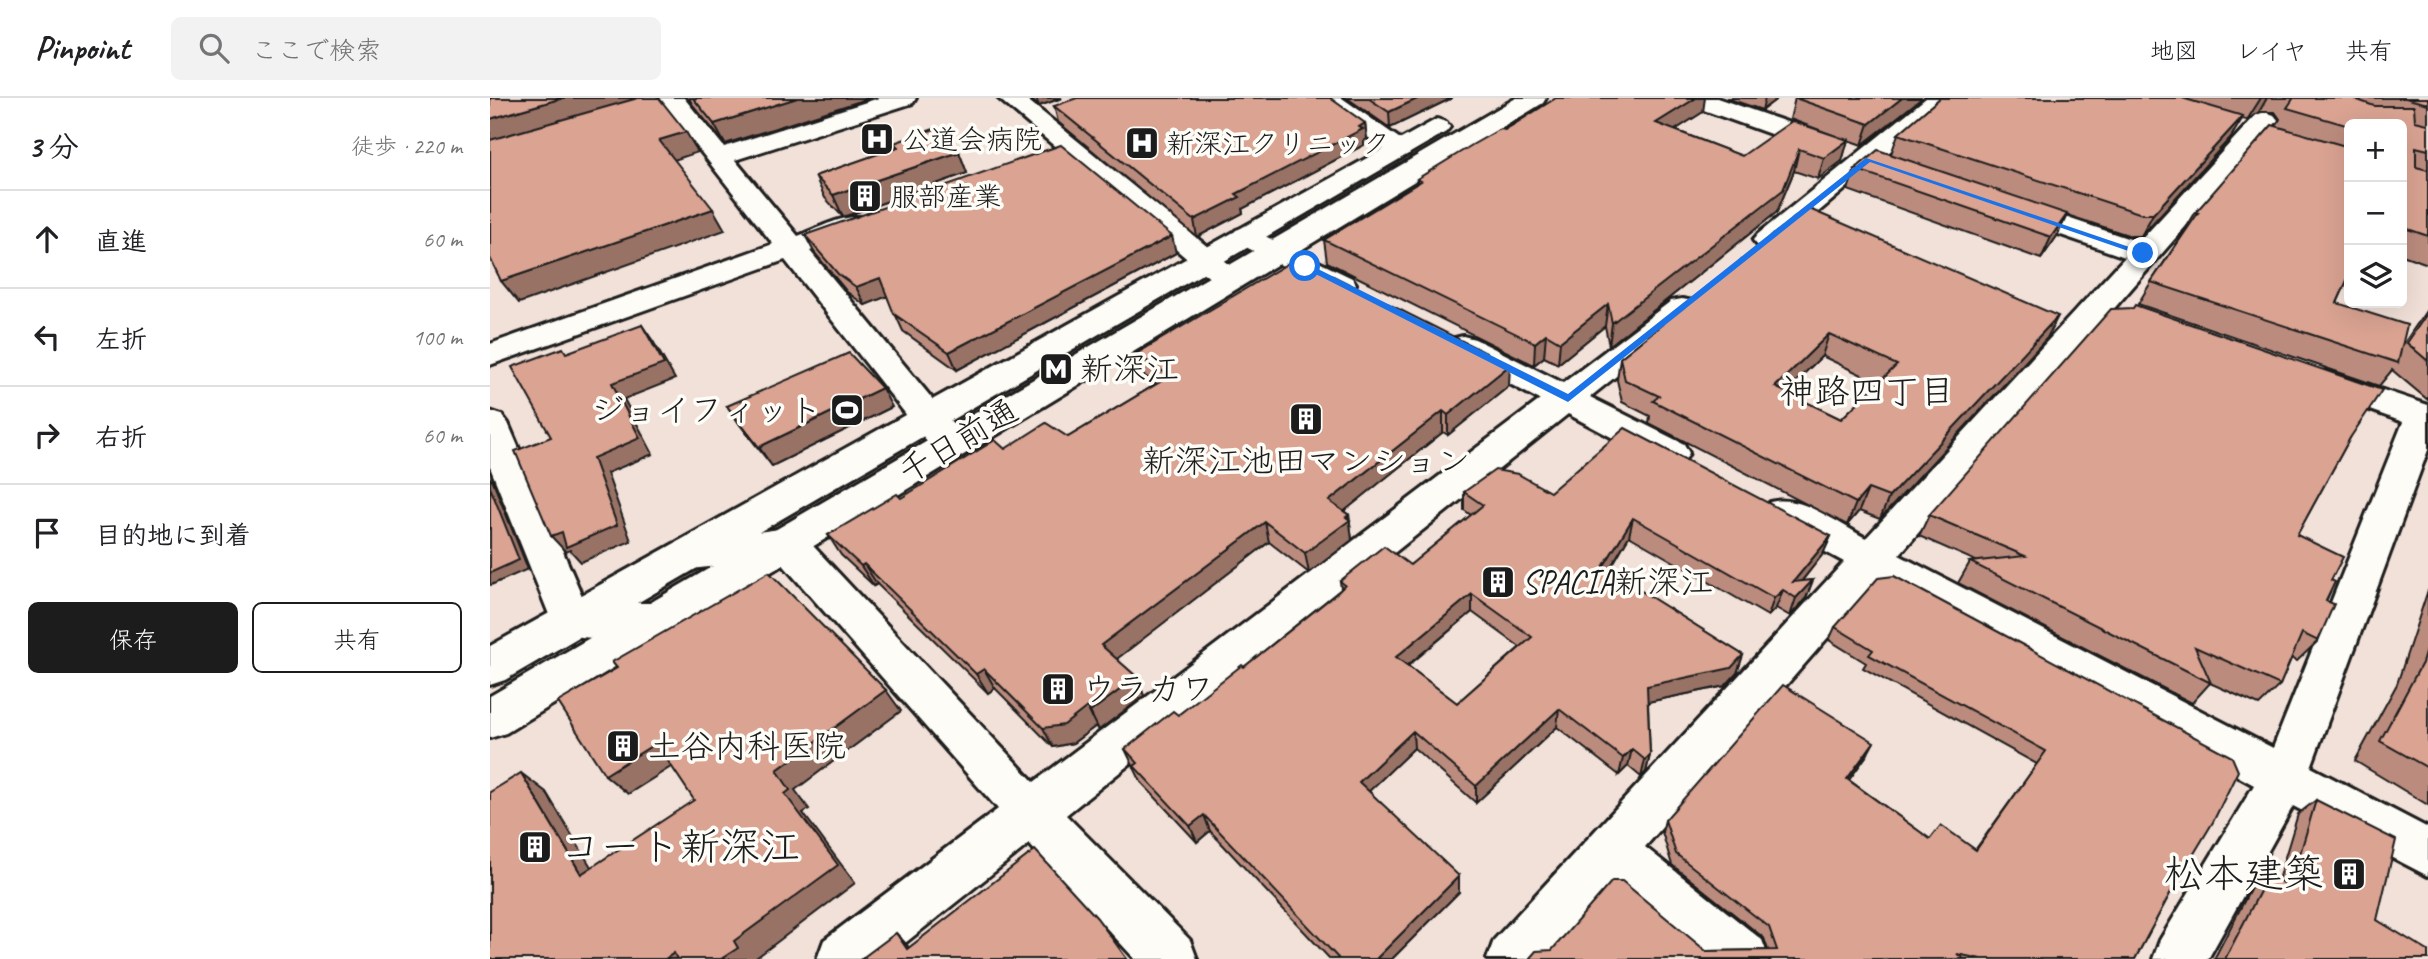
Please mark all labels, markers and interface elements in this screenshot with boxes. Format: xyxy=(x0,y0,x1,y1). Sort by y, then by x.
search box xyxy=(171,17,661,80)
text: Pinpoint xyxy=(35,27,129,69)
icon: search xyxy=(195,29,233,67)
text: ここで検索 xyxy=(251,34,381,67)
text: 地図 xyxy=(2150,36,2198,66)
text: レイヤ xyxy=(2236,36,2307,66)
text: 共有 xyxy=(2345,36,2393,66)
map controls xyxy=(2344,119,2407,308)
button: + xyxy=(2344,119,2407,182)
hospital icon: 公道会病院 xyxy=(858,120,896,158)
place label: 公道会病院 xyxy=(902,122,1042,157)
hospital icon: 新深江クリニック xyxy=(1123,124,1161,162)
place label: 新深江クリニック xyxy=(1166,126,1390,161)
text: 3 分 xyxy=(28,128,79,166)
text: 徒歩 · 220 m xyxy=(351,132,462,161)
building icon: 服部産業 xyxy=(846,177,884,215)
place label: 服部産業 xyxy=(890,179,1002,214)
button: − xyxy=(2344,182,2407,245)
icon: ahead xyxy=(28,220,66,258)
text: 直進 xyxy=(95,225,147,258)
text: 60 m xyxy=(423,225,462,254)
route end xyxy=(2127,237,2158,268)
button: layers xyxy=(2344,245,2407,308)
route start xyxy=(1289,250,1320,281)
icon: left xyxy=(28,318,66,356)
text: 左折 xyxy=(95,323,147,356)
text: 100 m xyxy=(413,323,462,352)
place label: 新深江 xyxy=(1080,348,1179,390)
metro station icon: 新深江 xyxy=(1037,350,1075,388)
district label: 神路四丁目 xyxy=(1779,369,1955,414)
place label: ジョイフィット xyxy=(591,389,822,431)
street label: 千日前通 xyxy=(891,389,1025,493)
sports icon: ジョイフィット xyxy=(828,391,866,429)
building icon: 新深江池田マンション xyxy=(1287,400,1325,438)
icon: right xyxy=(28,416,66,454)
text: 右折 xyxy=(95,421,147,454)
text: 60 m xyxy=(423,421,462,450)
place label: 新深江池田マンション xyxy=(1142,440,1470,482)
icon: arrive xyxy=(28,514,66,552)
text: 目的地に到着 xyxy=(95,519,251,552)
place label: SPACIA新深江 xyxy=(1522,561,1713,603)
building icon: SPACIA新深江 xyxy=(1479,563,1517,601)
button: 保存 xyxy=(28,602,238,673)
button: 共有 xyxy=(252,602,462,673)
place label: ウラカワ xyxy=(1082,668,1214,710)
building icon: ウラカワ xyxy=(1039,670,1077,708)
place label: 土谷内科医院 xyxy=(648,725,846,767)
building icon: 土谷内科医院 xyxy=(604,727,642,765)
place label: コート新深江 xyxy=(560,822,800,872)
building icon: コート新深江 xyxy=(516,828,554,866)
place label: 松本建築 xyxy=(2164,849,2324,899)
building icon: 松本建築 xyxy=(2330,855,2368,893)

